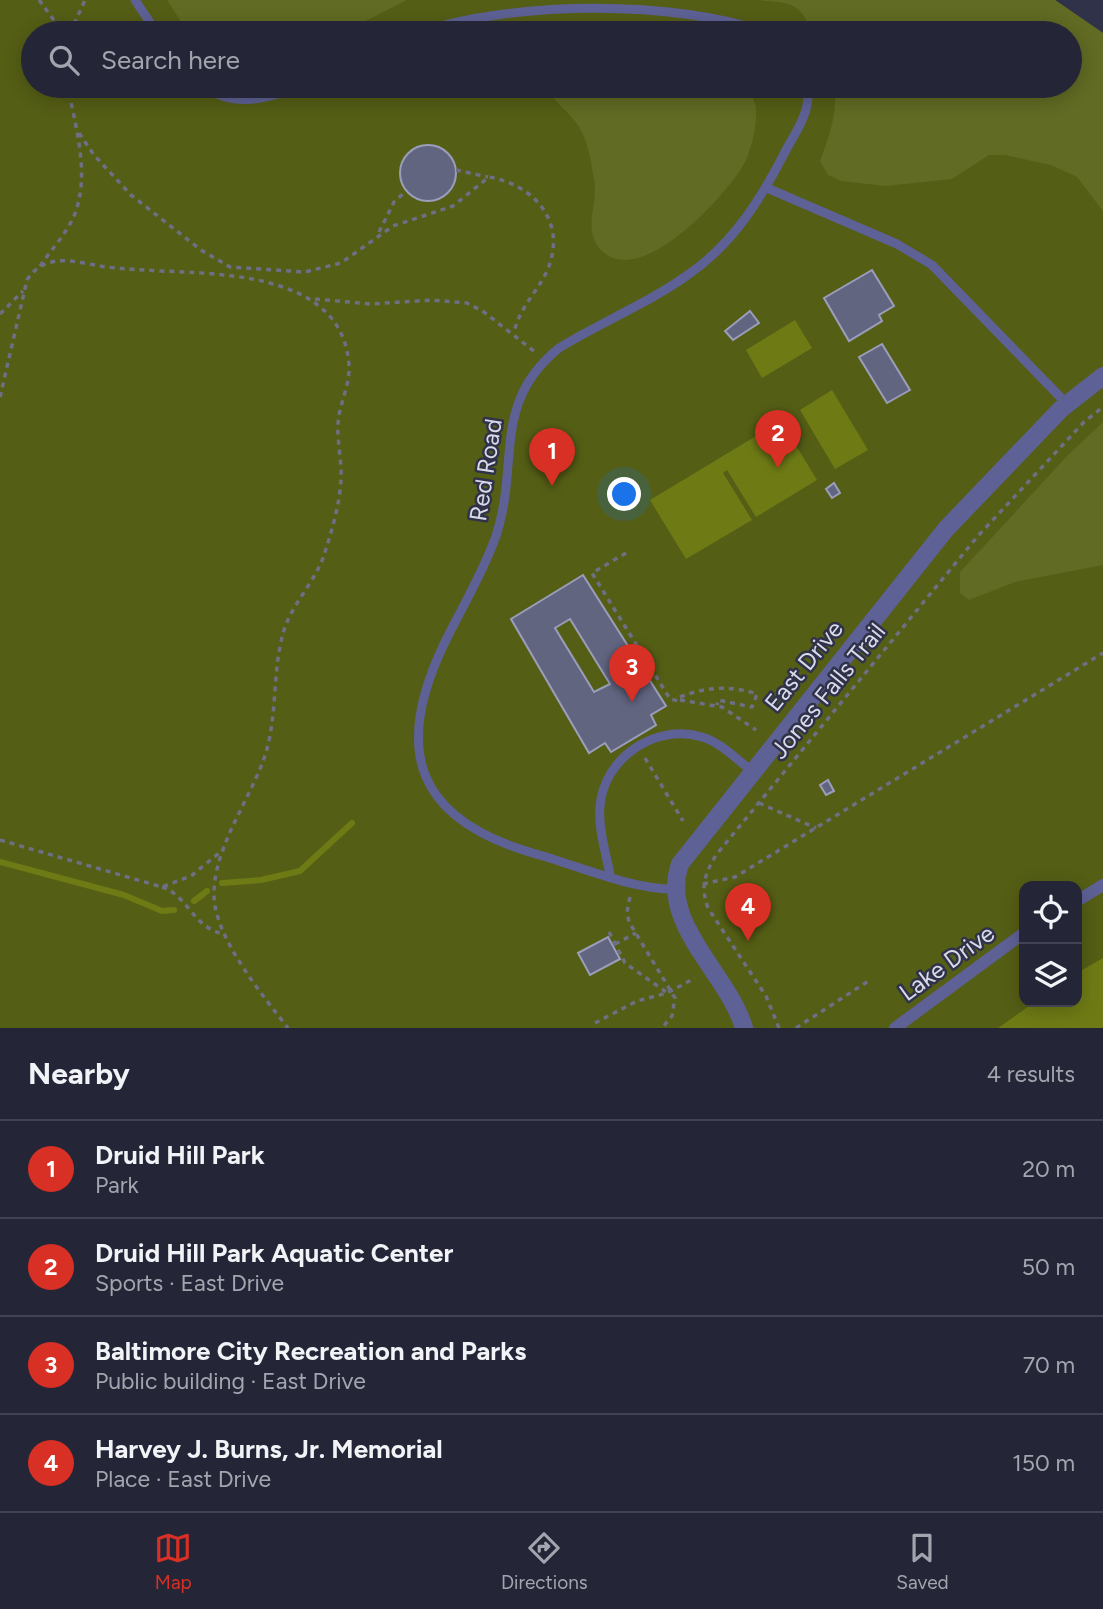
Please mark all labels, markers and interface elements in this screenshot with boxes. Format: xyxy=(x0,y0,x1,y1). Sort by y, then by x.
search box xyxy=(21,21,1082,98)
icon: search xyxy=(45,41,83,79)
text: Search here xyxy=(101,44,240,76)
pin: 2 xyxy=(755,410,801,468)
street label: Red Road xyxy=(463,417,508,523)
pin: 1 xyxy=(529,428,575,486)
your location xyxy=(607,477,641,511)
street label: East Drive xyxy=(758,615,849,717)
street label: Jones Falls Trail xyxy=(764,617,891,764)
pin: 3 xyxy=(609,644,655,702)
map controls xyxy=(1019,881,1082,1007)
button: locate xyxy=(1019,881,1082,944)
pin: 4 xyxy=(725,883,771,941)
street label: Lake Drive xyxy=(893,918,1000,1007)
button: layers xyxy=(1019,944,1082,1007)
text: Nearby xyxy=(28,1055,130,1092)
text: 4 results xyxy=(987,1060,1075,1088)
text: Druid Hill Park xyxy=(95,1139,265,1171)
text: 1 xyxy=(46,1155,56,1183)
text: 20 m xyxy=(1022,1155,1075,1183)
text: Park xyxy=(95,1171,139,1199)
text: Druid Hill Park Aquatic Center xyxy=(95,1237,453,1269)
text: 2 xyxy=(44,1253,58,1281)
text: 50 m xyxy=(1022,1253,1075,1281)
text: Sports · East Drive xyxy=(95,1269,284,1297)
text: Baltimore City Recreation and Parks xyxy=(95,1335,526,1367)
text: 3 xyxy=(45,1351,57,1379)
text: 70 m xyxy=(1023,1351,1075,1379)
text: Public building · East Drive xyxy=(95,1367,366,1395)
text: Harvey J. Burns, Jr. Memorial xyxy=(95,1433,443,1465)
text: 4 xyxy=(44,1449,58,1477)
text: 150 m xyxy=(1012,1449,1075,1477)
text: Place · East Drive xyxy=(95,1465,271,1493)
tab: Map xyxy=(154,1529,192,1594)
tab: Directions xyxy=(501,1529,588,1594)
tab: Saved xyxy=(896,1529,949,1594)

